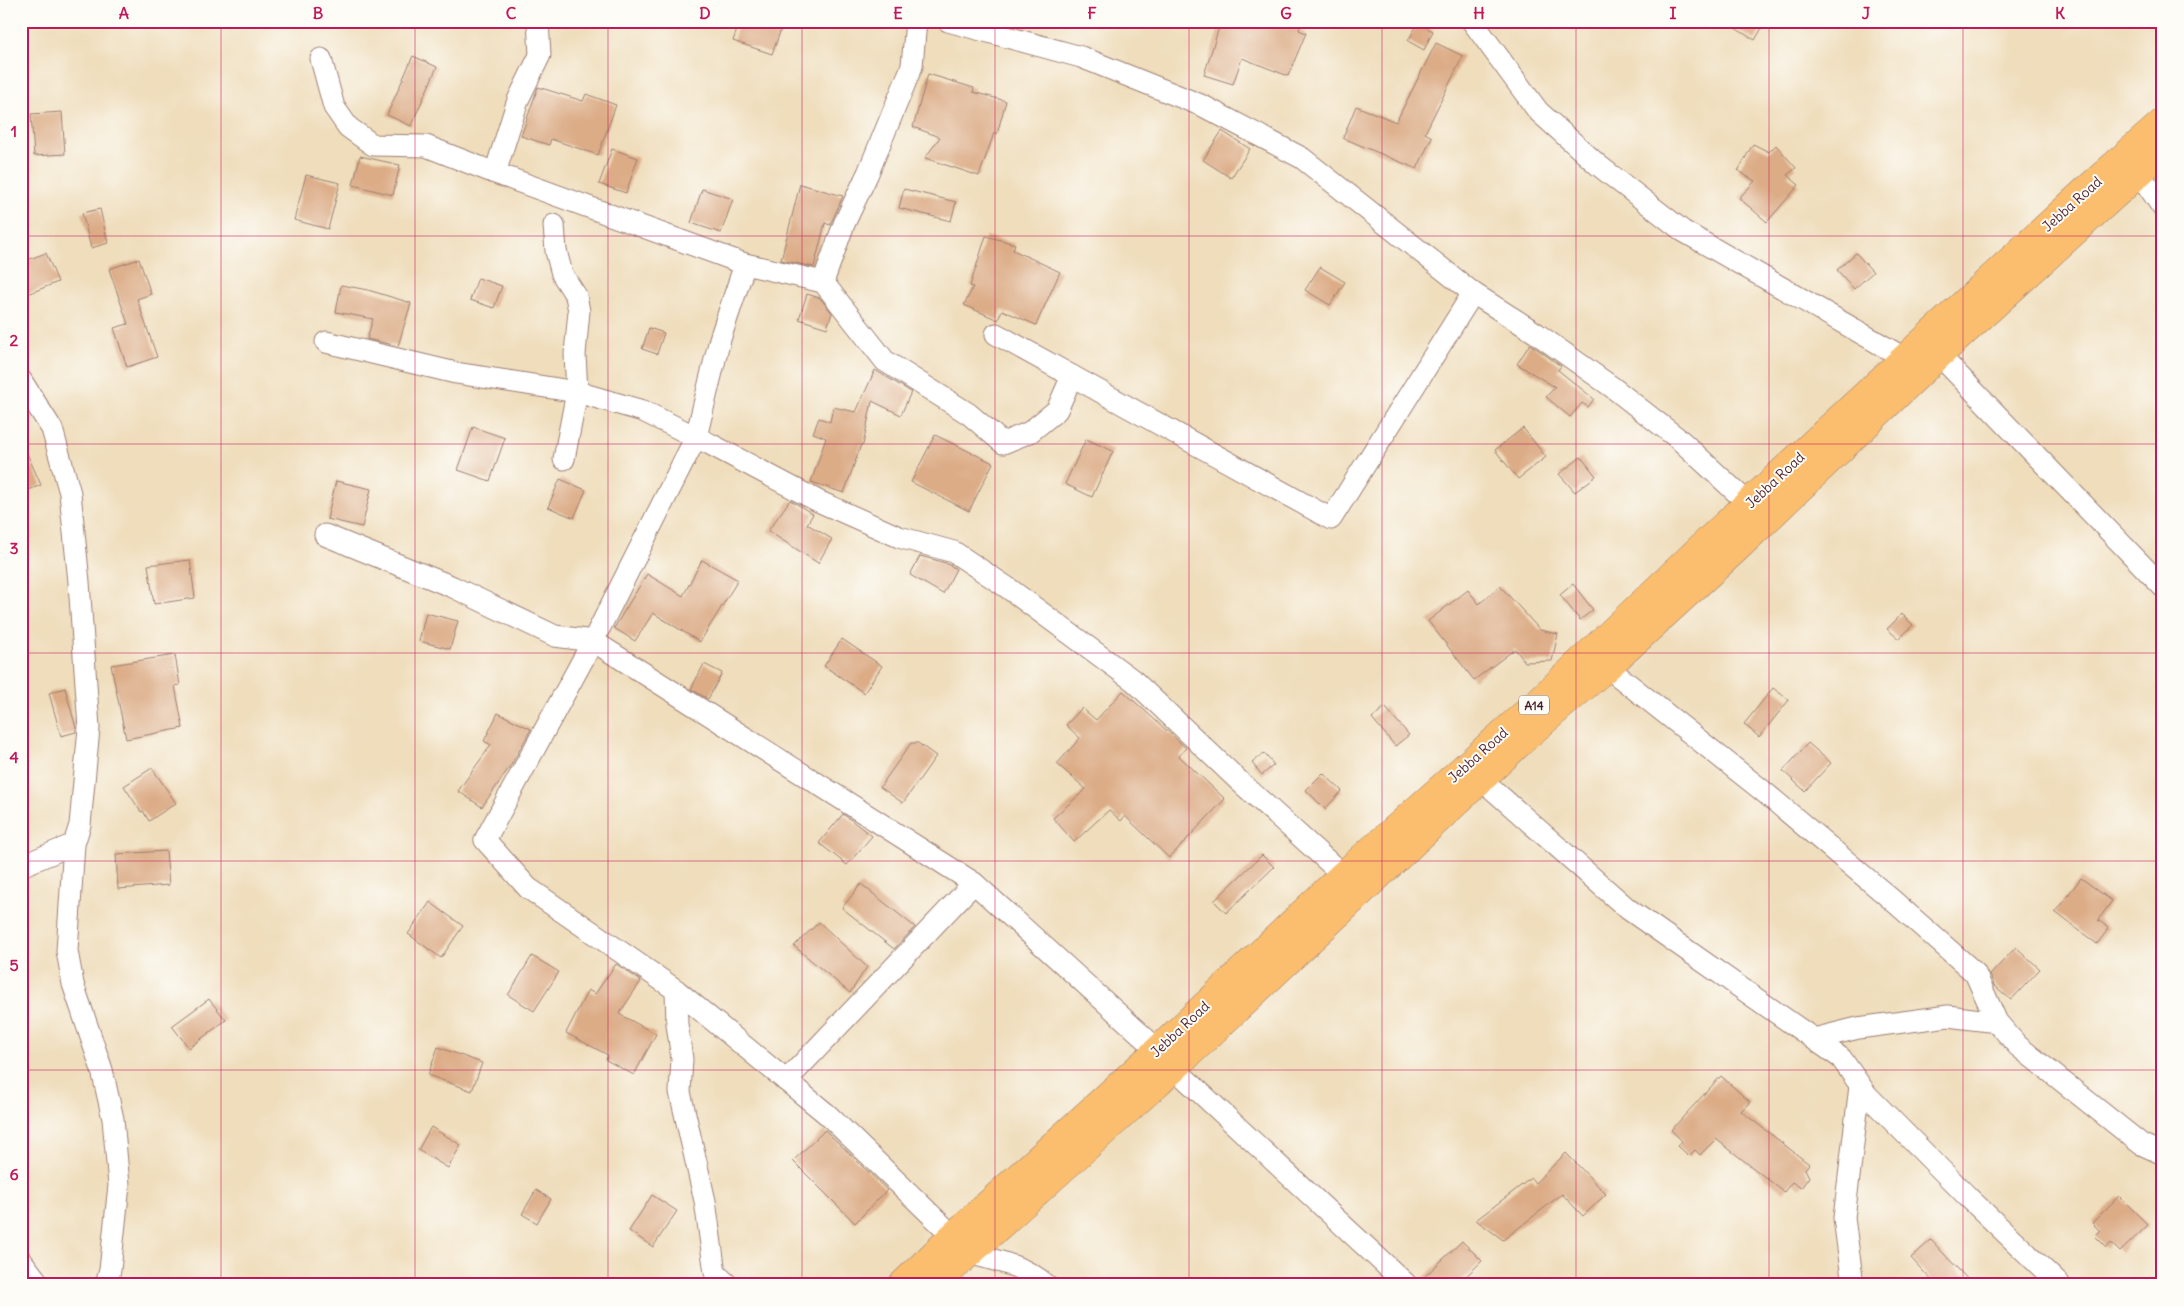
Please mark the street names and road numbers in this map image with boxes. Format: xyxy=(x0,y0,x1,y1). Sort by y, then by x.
street label: Jebba Road xyxy=(2038,172,2106,236)
street label: Jebba Road xyxy=(1742,448,1808,512)
road number: A14 xyxy=(1519,696,1549,714)
street label: Jebba Road xyxy=(1444,723,1512,787)
street label: Jebba Road xyxy=(1147,997,1213,1061)

